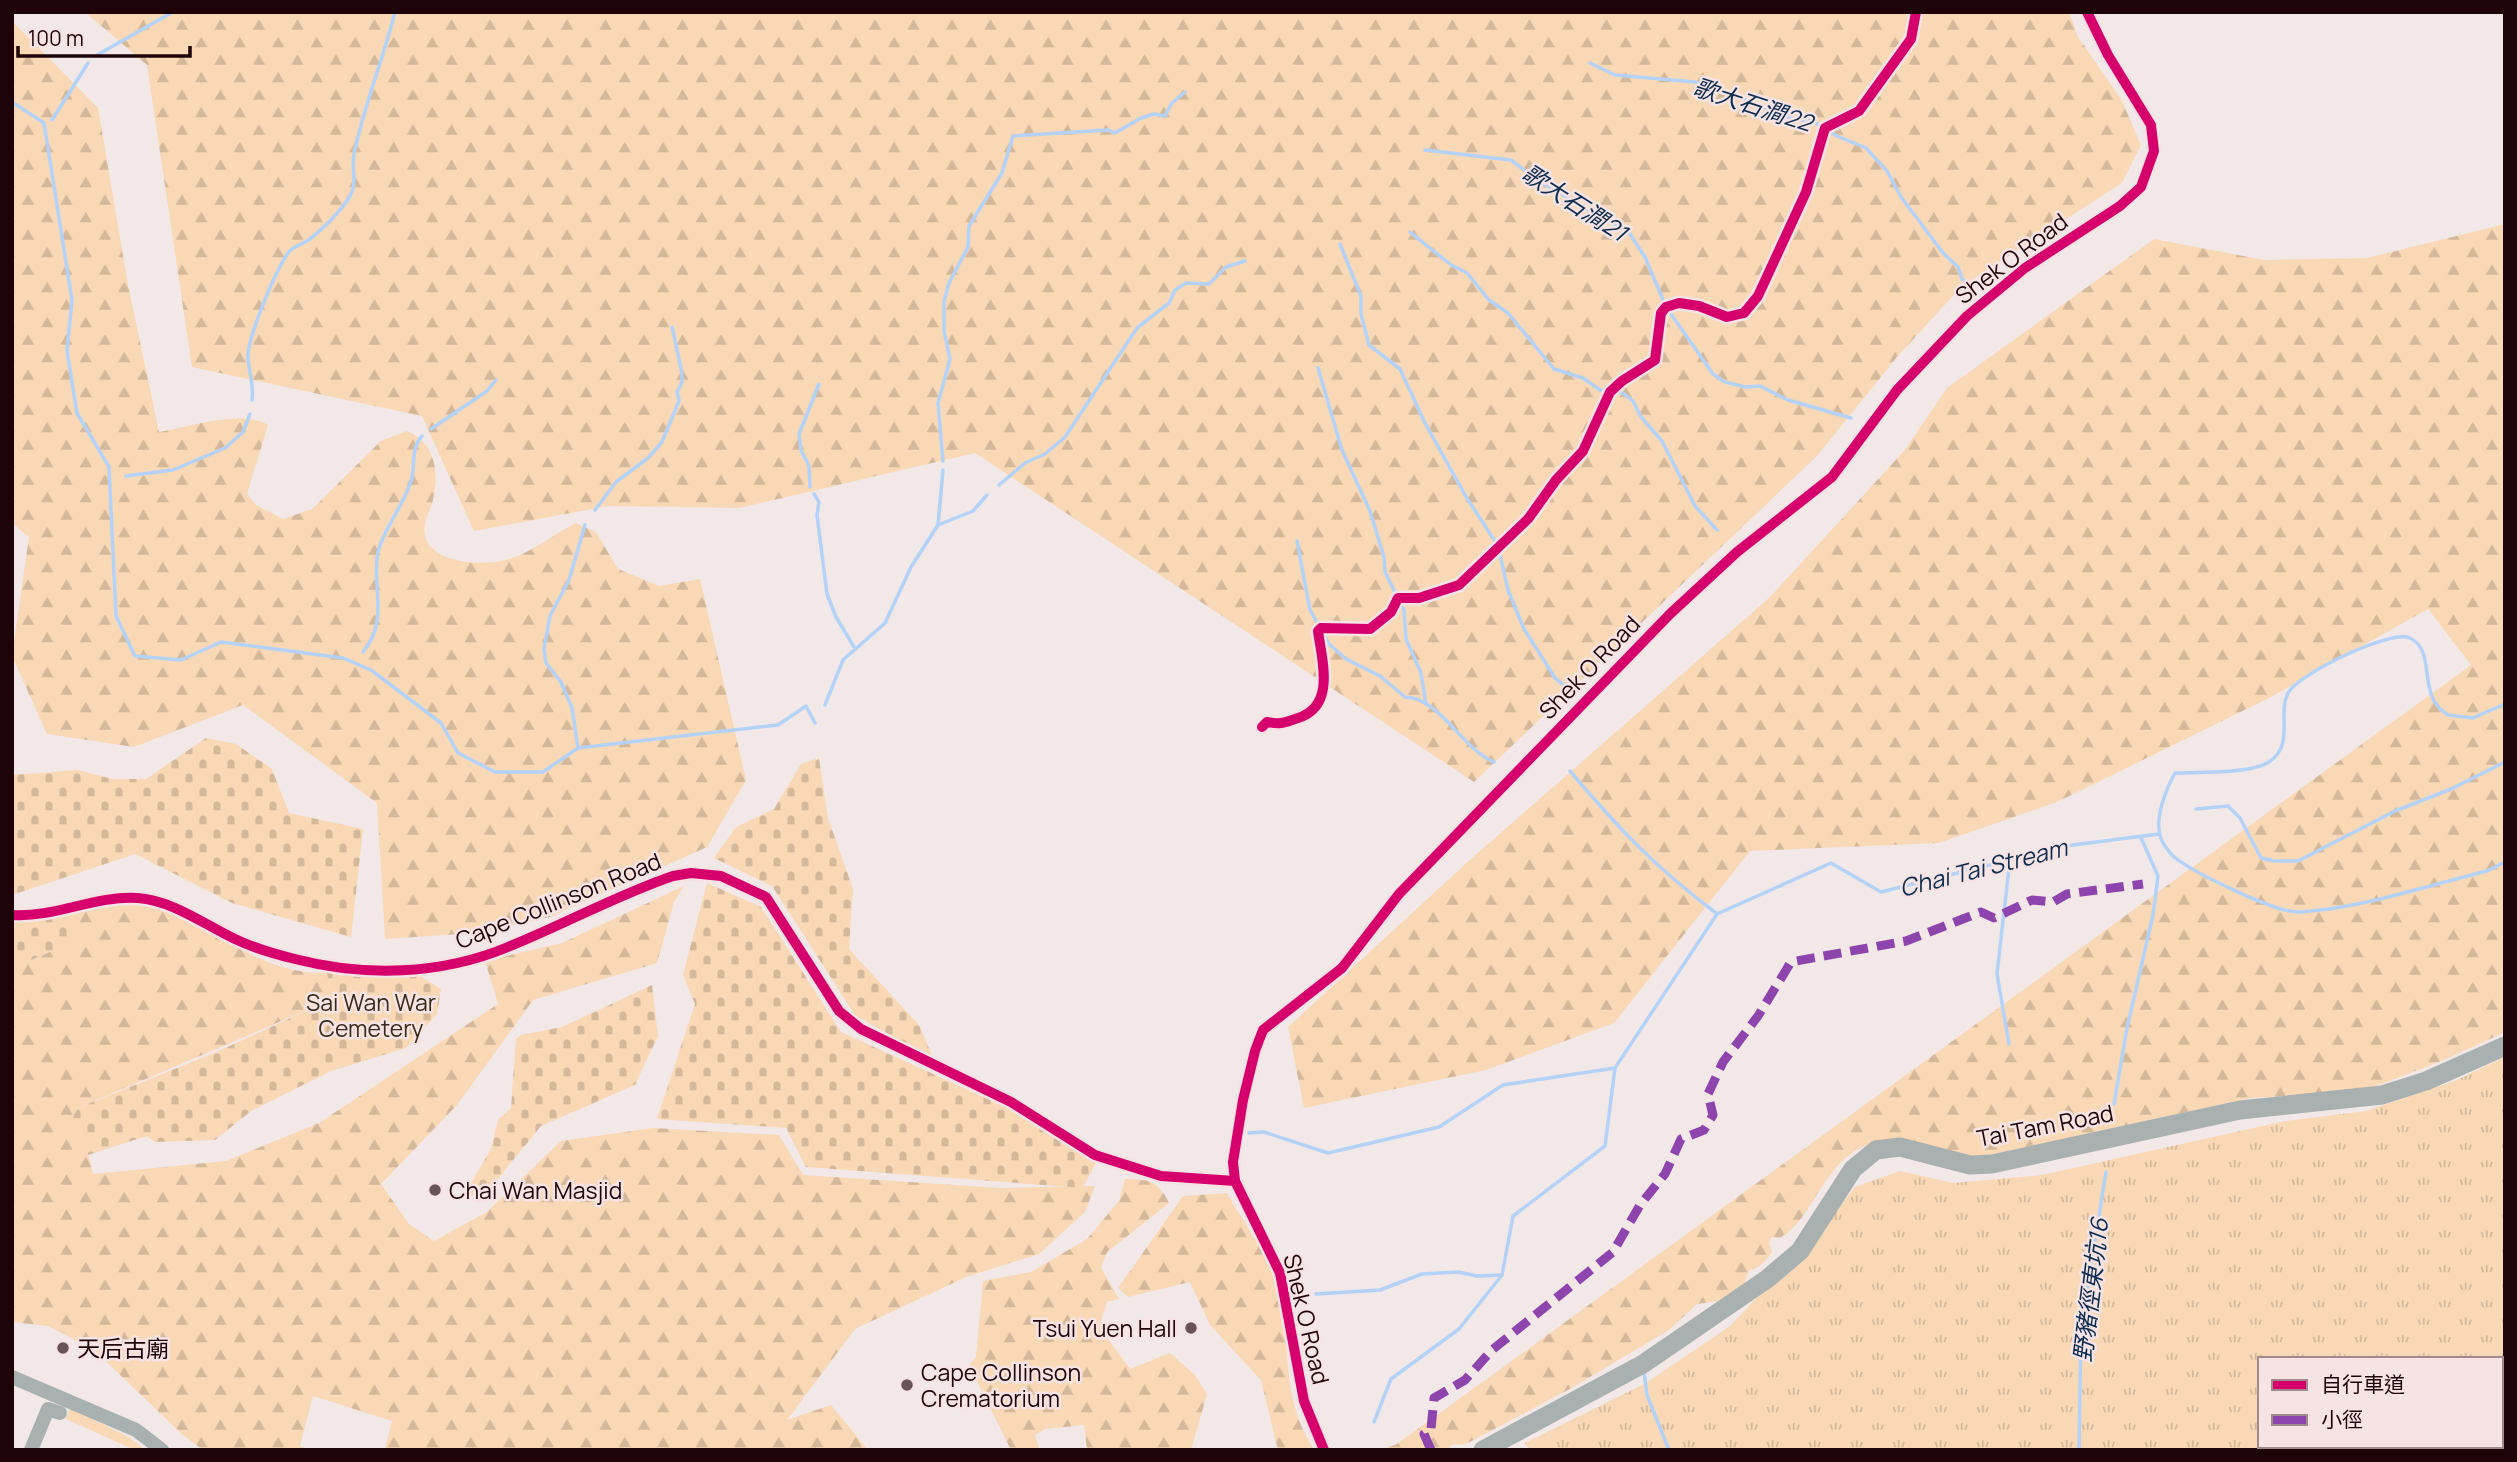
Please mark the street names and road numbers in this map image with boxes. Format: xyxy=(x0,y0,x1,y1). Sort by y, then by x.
street label: Shek O Road xyxy=(1948,205,2074,311)
street label: Shek O Road xyxy=(1531,608,1647,726)
street label: Cape Collinson Road xyxy=(450,844,666,956)
street label: Tai Tam Road xyxy=(1974,1096,2116,1154)
street label: Shek O Road xyxy=(1276,1251,1338,1387)

